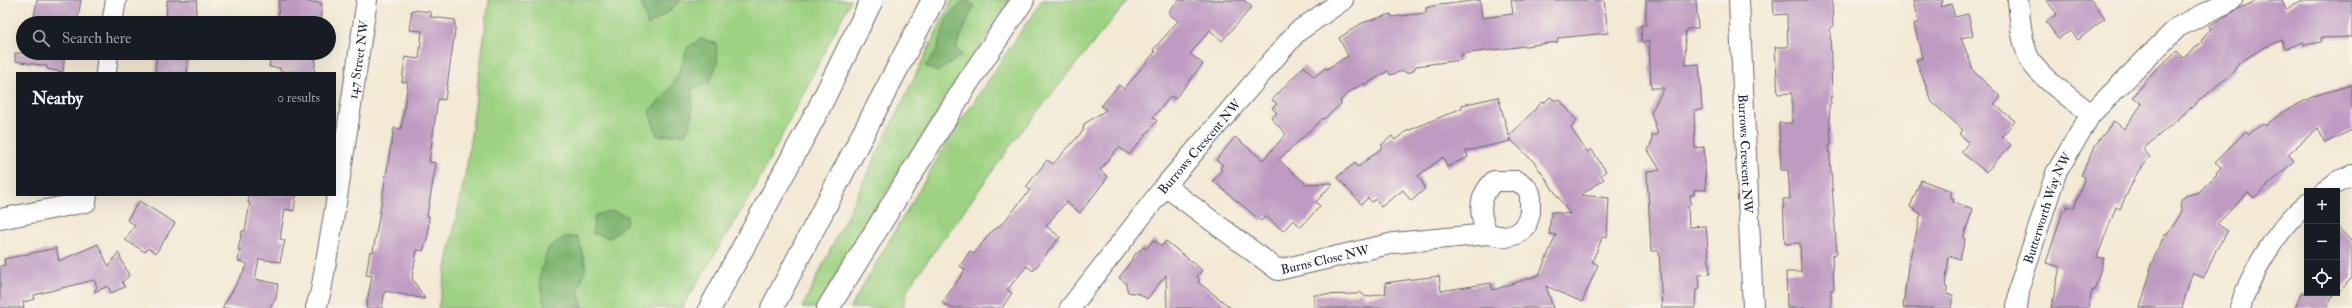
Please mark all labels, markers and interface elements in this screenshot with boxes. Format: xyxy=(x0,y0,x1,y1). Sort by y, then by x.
search box xyxy=(16,16,336,60)
street label: 147 Street NW xyxy=(345,19,373,100)
icon: search xyxy=(30,27,52,49)
text: Search here xyxy=(62,29,131,48)
text: Nearby xyxy=(32,88,83,109)
text: 0 results xyxy=(277,90,320,106)
street label: Burrows Crescent NW xyxy=(1734,94,1756,215)
street label: Burrows Crescent NW xyxy=(1155,96,1245,197)
street label: Butterworth Way NW xyxy=(2020,149,2076,266)
map controls xyxy=(2304,188,2340,296)
button: + xyxy=(2304,188,2340,224)
button: − xyxy=(2304,224,2340,260)
street label: Burns Close NW xyxy=(1279,242,1372,278)
button: locate xyxy=(2304,260,2340,296)

